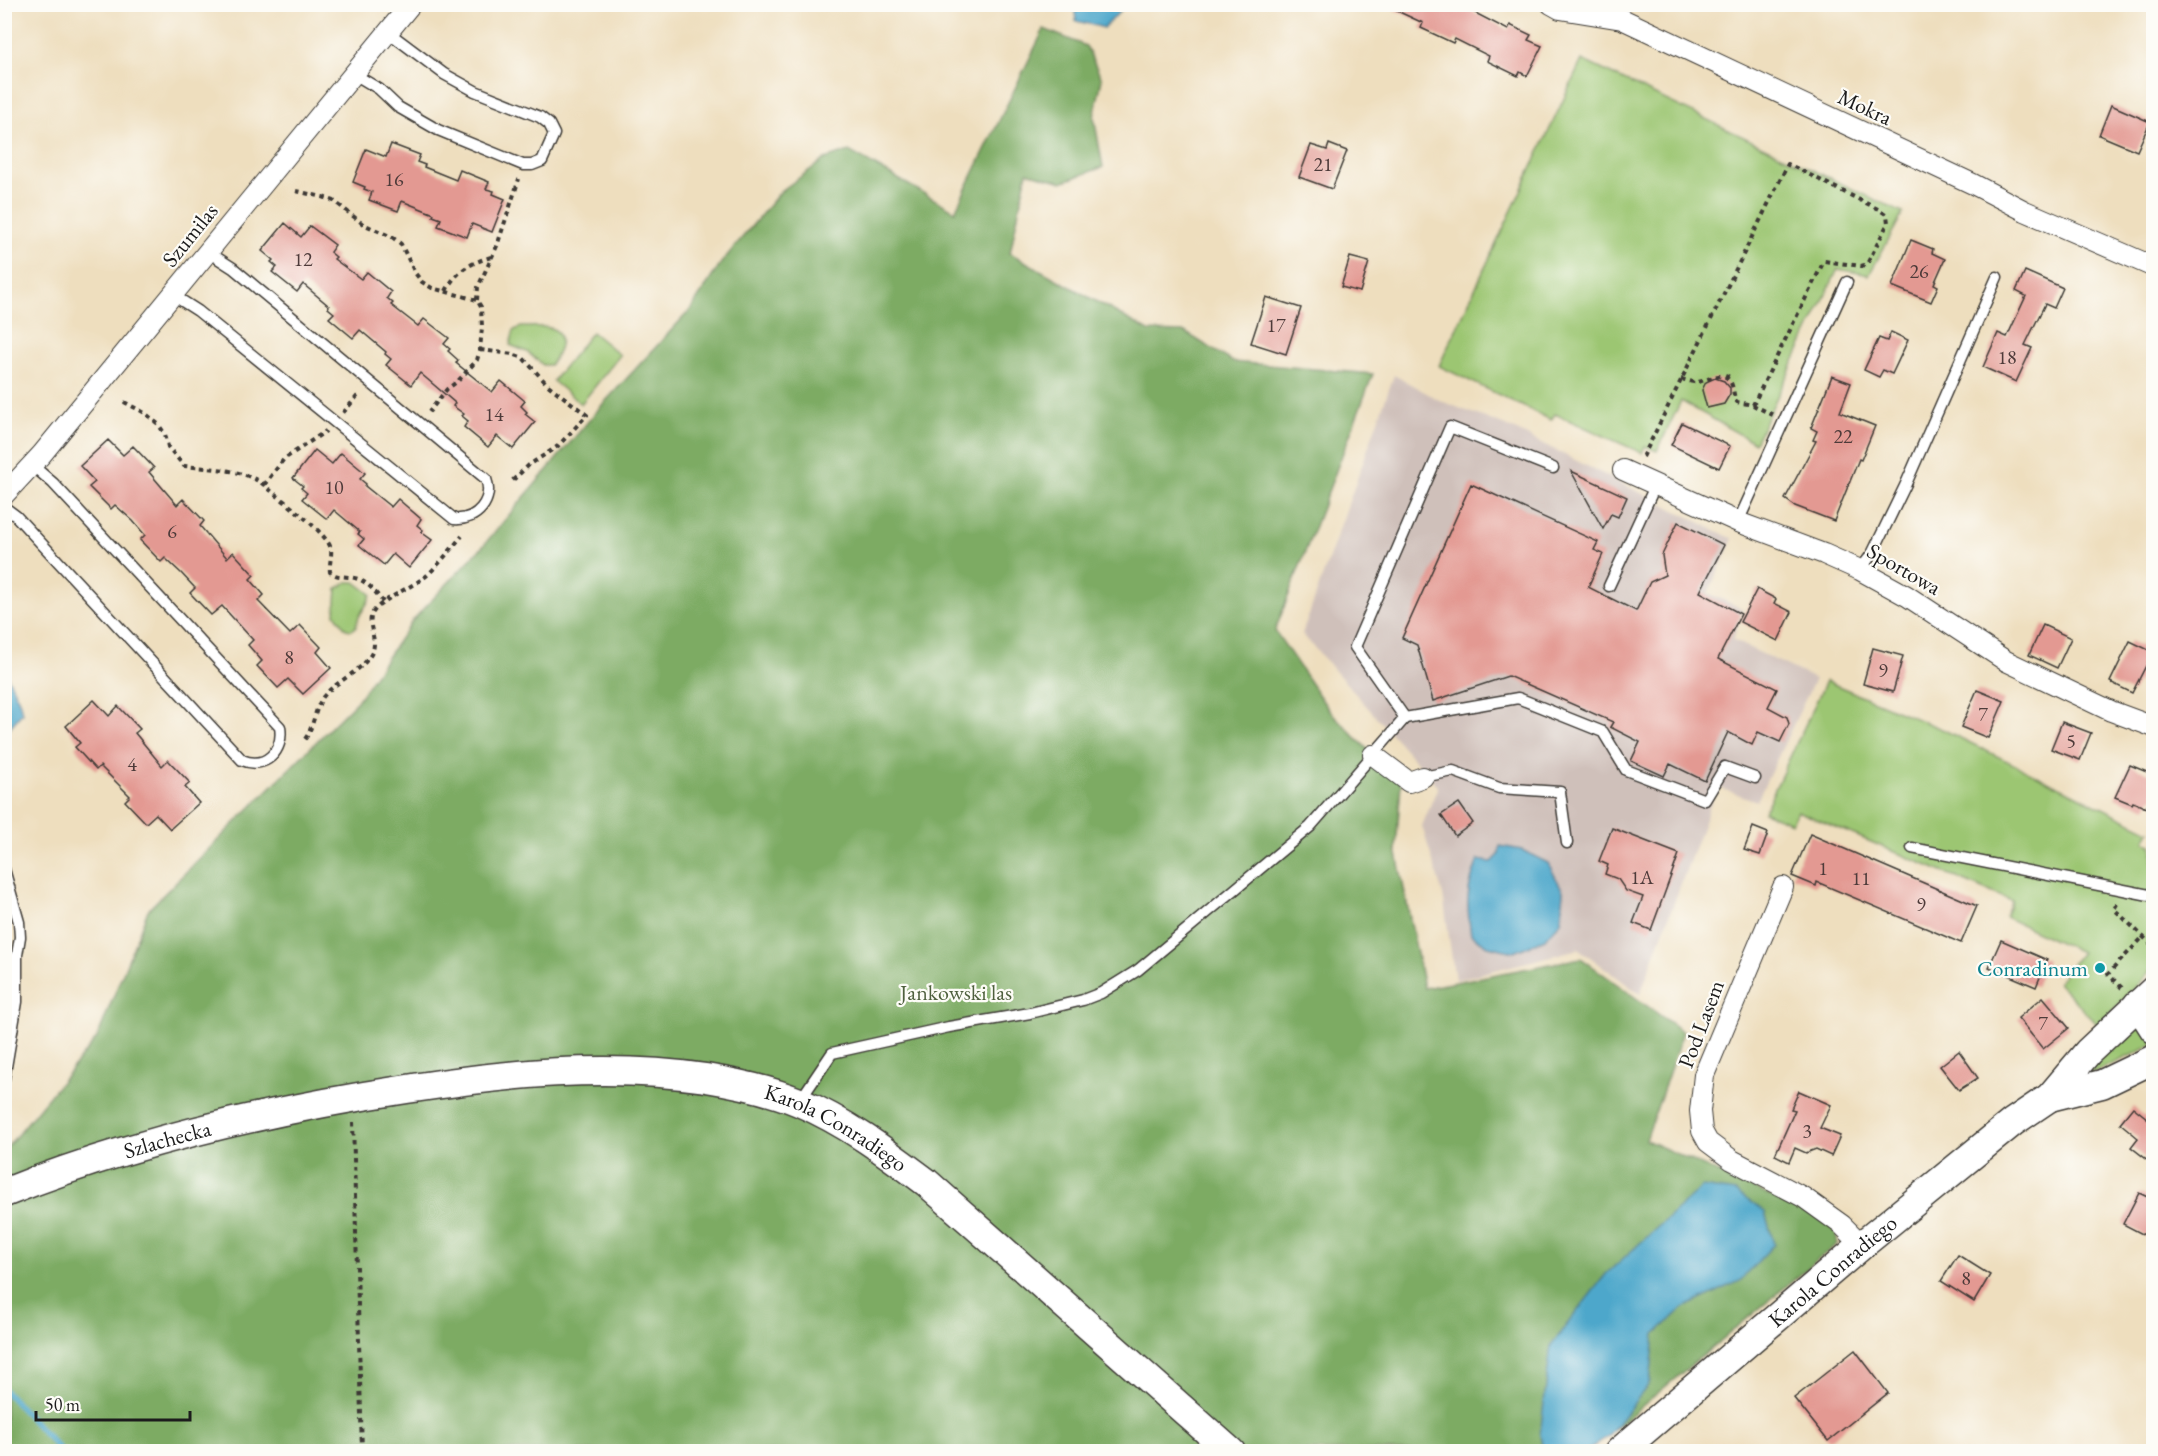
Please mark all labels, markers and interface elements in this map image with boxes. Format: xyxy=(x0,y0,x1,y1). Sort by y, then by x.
street label: Mokra xyxy=(1833,82,1897,132)
house number: 21 xyxy=(1313,151,1333,177)
house number: 16 xyxy=(384,166,404,192)
street label: Szumilas xyxy=(156,197,224,273)
house number: 12 xyxy=(293,246,313,272)
house number: 26 xyxy=(1909,258,1929,284)
house number: 17 xyxy=(1266,312,1286,338)
house number: 18 xyxy=(1997,344,2017,370)
house number: 14 xyxy=(484,401,504,427)
house number: 22 xyxy=(1833,423,1853,449)
house number: 10 xyxy=(324,474,344,500)
house number: 6 xyxy=(167,518,177,544)
street label: Sportowa xyxy=(1862,536,1946,602)
house number: 8 xyxy=(284,644,294,670)
house number: 9 xyxy=(1878,657,1888,683)
house number: 7 xyxy=(1978,701,1988,727)
house number: 5 xyxy=(2066,728,2076,754)
house number: 4 xyxy=(127,751,137,777)
house number: 1 xyxy=(1818,855,1828,881)
house number: 1A xyxy=(1630,864,1654,890)
house number: 11 xyxy=(1851,865,1871,891)
house number: 9 xyxy=(1916,891,1926,917)
place label: Conradinum xyxy=(1977,954,2088,983)
marker: Conradinum xyxy=(2093,961,2107,975)
street label: Pod Lasem xyxy=(1671,976,1731,1072)
park label: Jankowski las xyxy=(898,978,1012,1007)
house number: 7 xyxy=(2038,1010,2048,1036)
street label: Karola Conradiego xyxy=(761,1077,914,1178)
street label: Szlachecka xyxy=(120,1113,214,1165)
house number: 3 xyxy=(1802,1118,1812,1144)
street label: Karola Conradiego xyxy=(1762,1208,1903,1333)
house number: 8 xyxy=(1961,1265,1971,1291)
scale bar xyxy=(36,1384,190,1422)
text: 50 m xyxy=(45,1393,80,1416)

